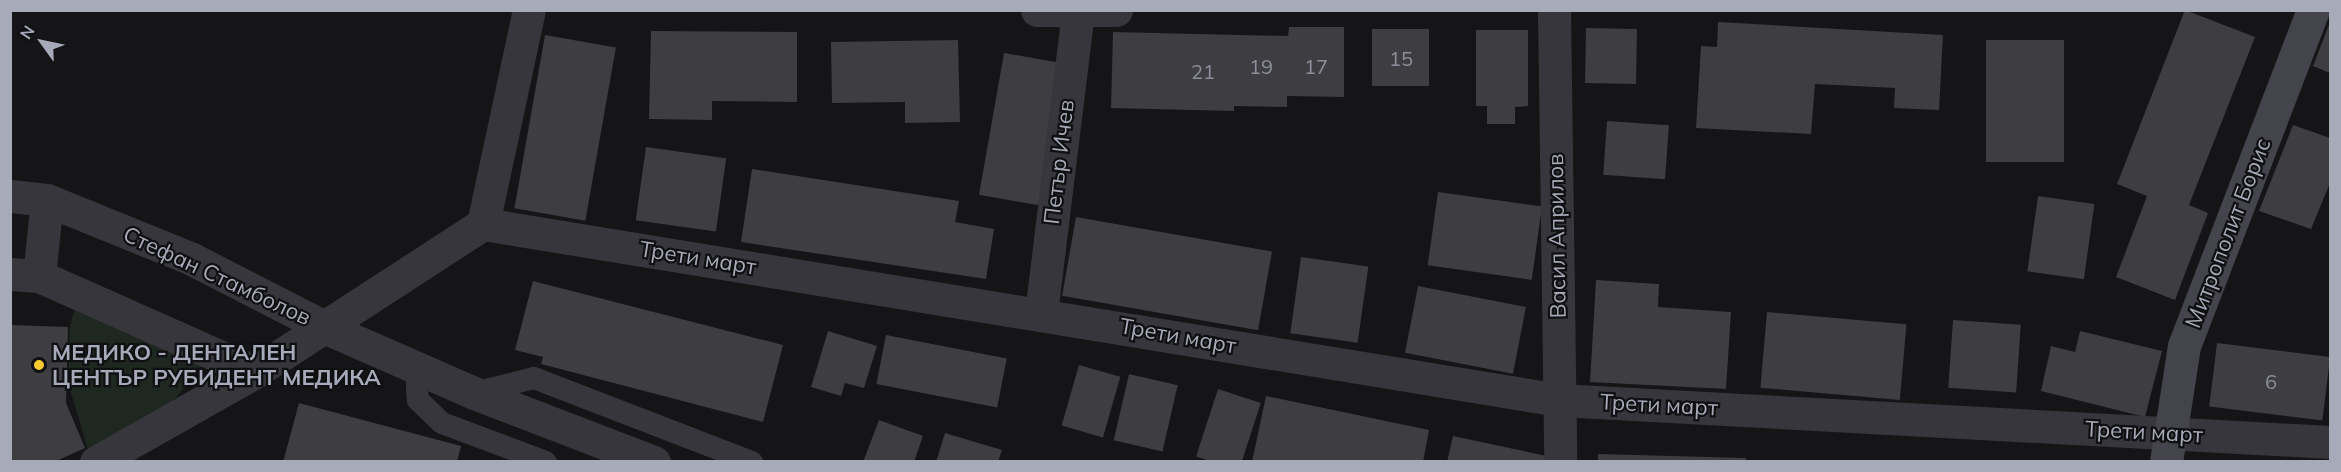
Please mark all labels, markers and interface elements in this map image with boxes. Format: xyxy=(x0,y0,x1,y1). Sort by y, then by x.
north arrow xyxy=(12,12,72,72)
text: N xyxy=(15,22,39,43)
house number: 15 xyxy=(1389,46,1413,70)
house number: 19 xyxy=(1249,54,1273,78)
house number: 17 xyxy=(1304,54,1328,78)
house number: 21 xyxy=(1191,59,1215,83)
street label: Петър Ичев xyxy=(1038,98,1080,226)
street label: Митрополит Борис xyxy=(2180,134,2276,332)
street label: Васил Априлов xyxy=(1542,153,1572,319)
street label: Стефан Стамболов xyxy=(119,221,315,331)
street label: Трети март xyxy=(638,236,758,280)
street label: Трети март xyxy=(1118,313,1238,359)
place label: МЕДИКО - ДЕНТАЛЕН ЦЕНТЪР РУБИДЕНТ МЕДИКА xyxy=(52,339,381,390)
marker: МЕДИКО - ДЕНТАЛЕН ЦЕНТЪР РУБИДЕНТ МЕДИКА xyxy=(30,356,48,374)
house number: 6 xyxy=(2265,369,2277,393)
street label: Трети март xyxy=(1600,389,1718,421)
street label: Трети март xyxy=(2085,416,2203,448)

